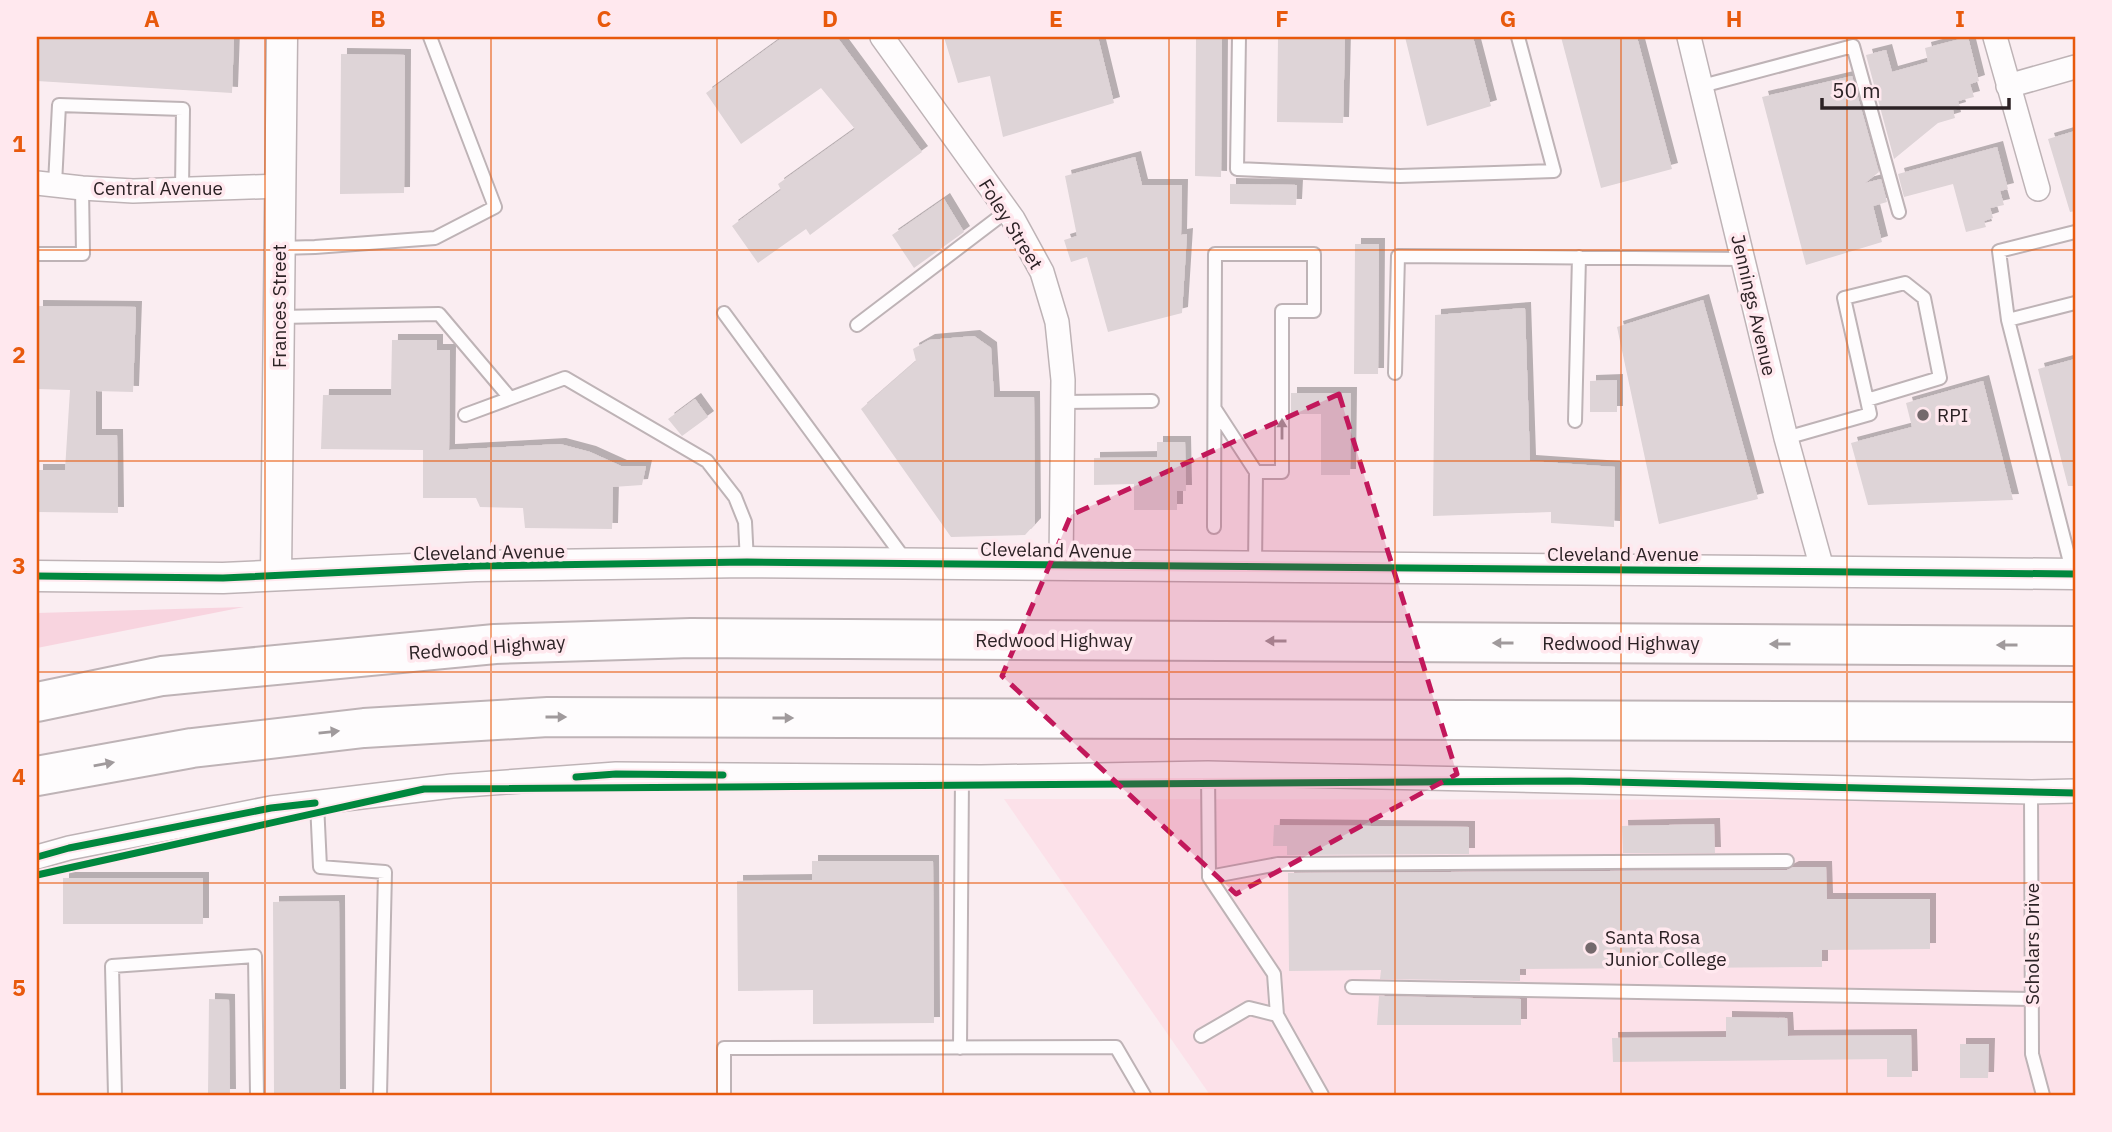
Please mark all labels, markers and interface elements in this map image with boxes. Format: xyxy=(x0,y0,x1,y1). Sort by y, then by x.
text: A xyxy=(144,3,160,33)
text: B xyxy=(370,3,386,33)
text: C xyxy=(597,3,612,33)
text: D xyxy=(822,3,838,33)
text: E xyxy=(1049,3,1063,33)
text: F xyxy=(1275,3,1289,33)
text: G xyxy=(1500,3,1516,33)
text: H xyxy=(1726,3,1742,33)
text: I xyxy=(1955,3,1965,33)
scale bar xyxy=(1822,66,2009,110)
text: 50 m xyxy=(1832,76,1881,104)
text: 1 xyxy=(12,128,26,158)
street label: Foley Street xyxy=(974,174,1048,274)
street label: Central Avenue xyxy=(93,176,223,200)
street label: Jennings Avenue xyxy=(1726,232,1782,378)
street label: Frances Street xyxy=(267,244,291,368)
text: 2 xyxy=(12,339,26,369)
place label: RPI xyxy=(1937,403,1968,427)
marker: RPI xyxy=(1915,407,1931,423)
one-way arrow xyxy=(1276,418,1288,440)
street label: Cleveland Avenue xyxy=(980,537,1132,563)
street label: Cleveland Avenue xyxy=(413,539,565,565)
street label: Cleveland Avenue xyxy=(1547,542,1699,566)
text: 3 xyxy=(12,550,26,580)
street label: Redwood Highway xyxy=(975,628,1133,652)
street label: Redwood Highway xyxy=(408,630,567,664)
street label: Redwood Highway xyxy=(1542,631,1700,655)
one-way arrow xyxy=(1264,635,1286,647)
one-way arrow xyxy=(1492,637,1514,648)
one-way arrow xyxy=(1768,638,1790,650)
one-way arrow xyxy=(1996,639,2018,651)
one-way arrow xyxy=(545,711,567,723)
one-way arrow xyxy=(773,712,795,724)
one-way arrow xyxy=(318,727,340,738)
one-way arrow xyxy=(93,758,115,769)
text: 4 xyxy=(12,761,26,791)
street label: Scholars Drive xyxy=(2020,883,2044,1005)
place label: Santa Rosa Junior College xyxy=(1605,925,1727,971)
marker: Santa Rosa Junior College xyxy=(1583,940,1599,956)
text: 5 xyxy=(12,972,26,1002)

